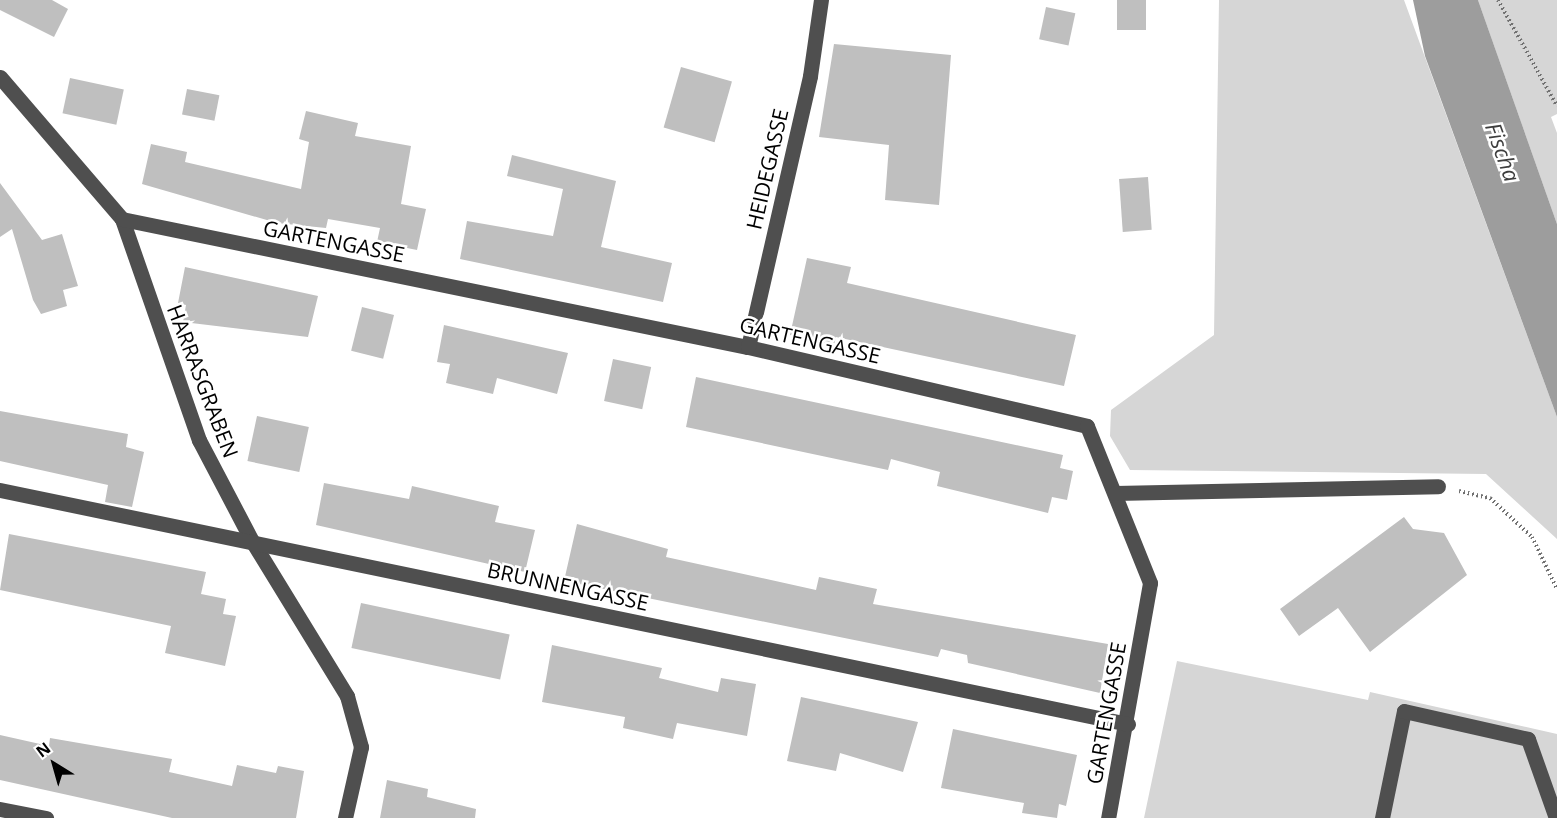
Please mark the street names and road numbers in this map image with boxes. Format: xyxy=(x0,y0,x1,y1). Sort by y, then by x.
street label: HEIDEGASSE xyxy=(741,106,793,232)
street label: GARTENGASSE xyxy=(261,215,407,267)
street label: HARRASGRABEN xyxy=(162,301,244,461)
street label: GARTENGASSE xyxy=(737,312,883,368)
street label: BRUNNENGASSE xyxy=(485,557,651,615)
street label: GARTENGASSE xyxy=(1081,640,1131,786)

